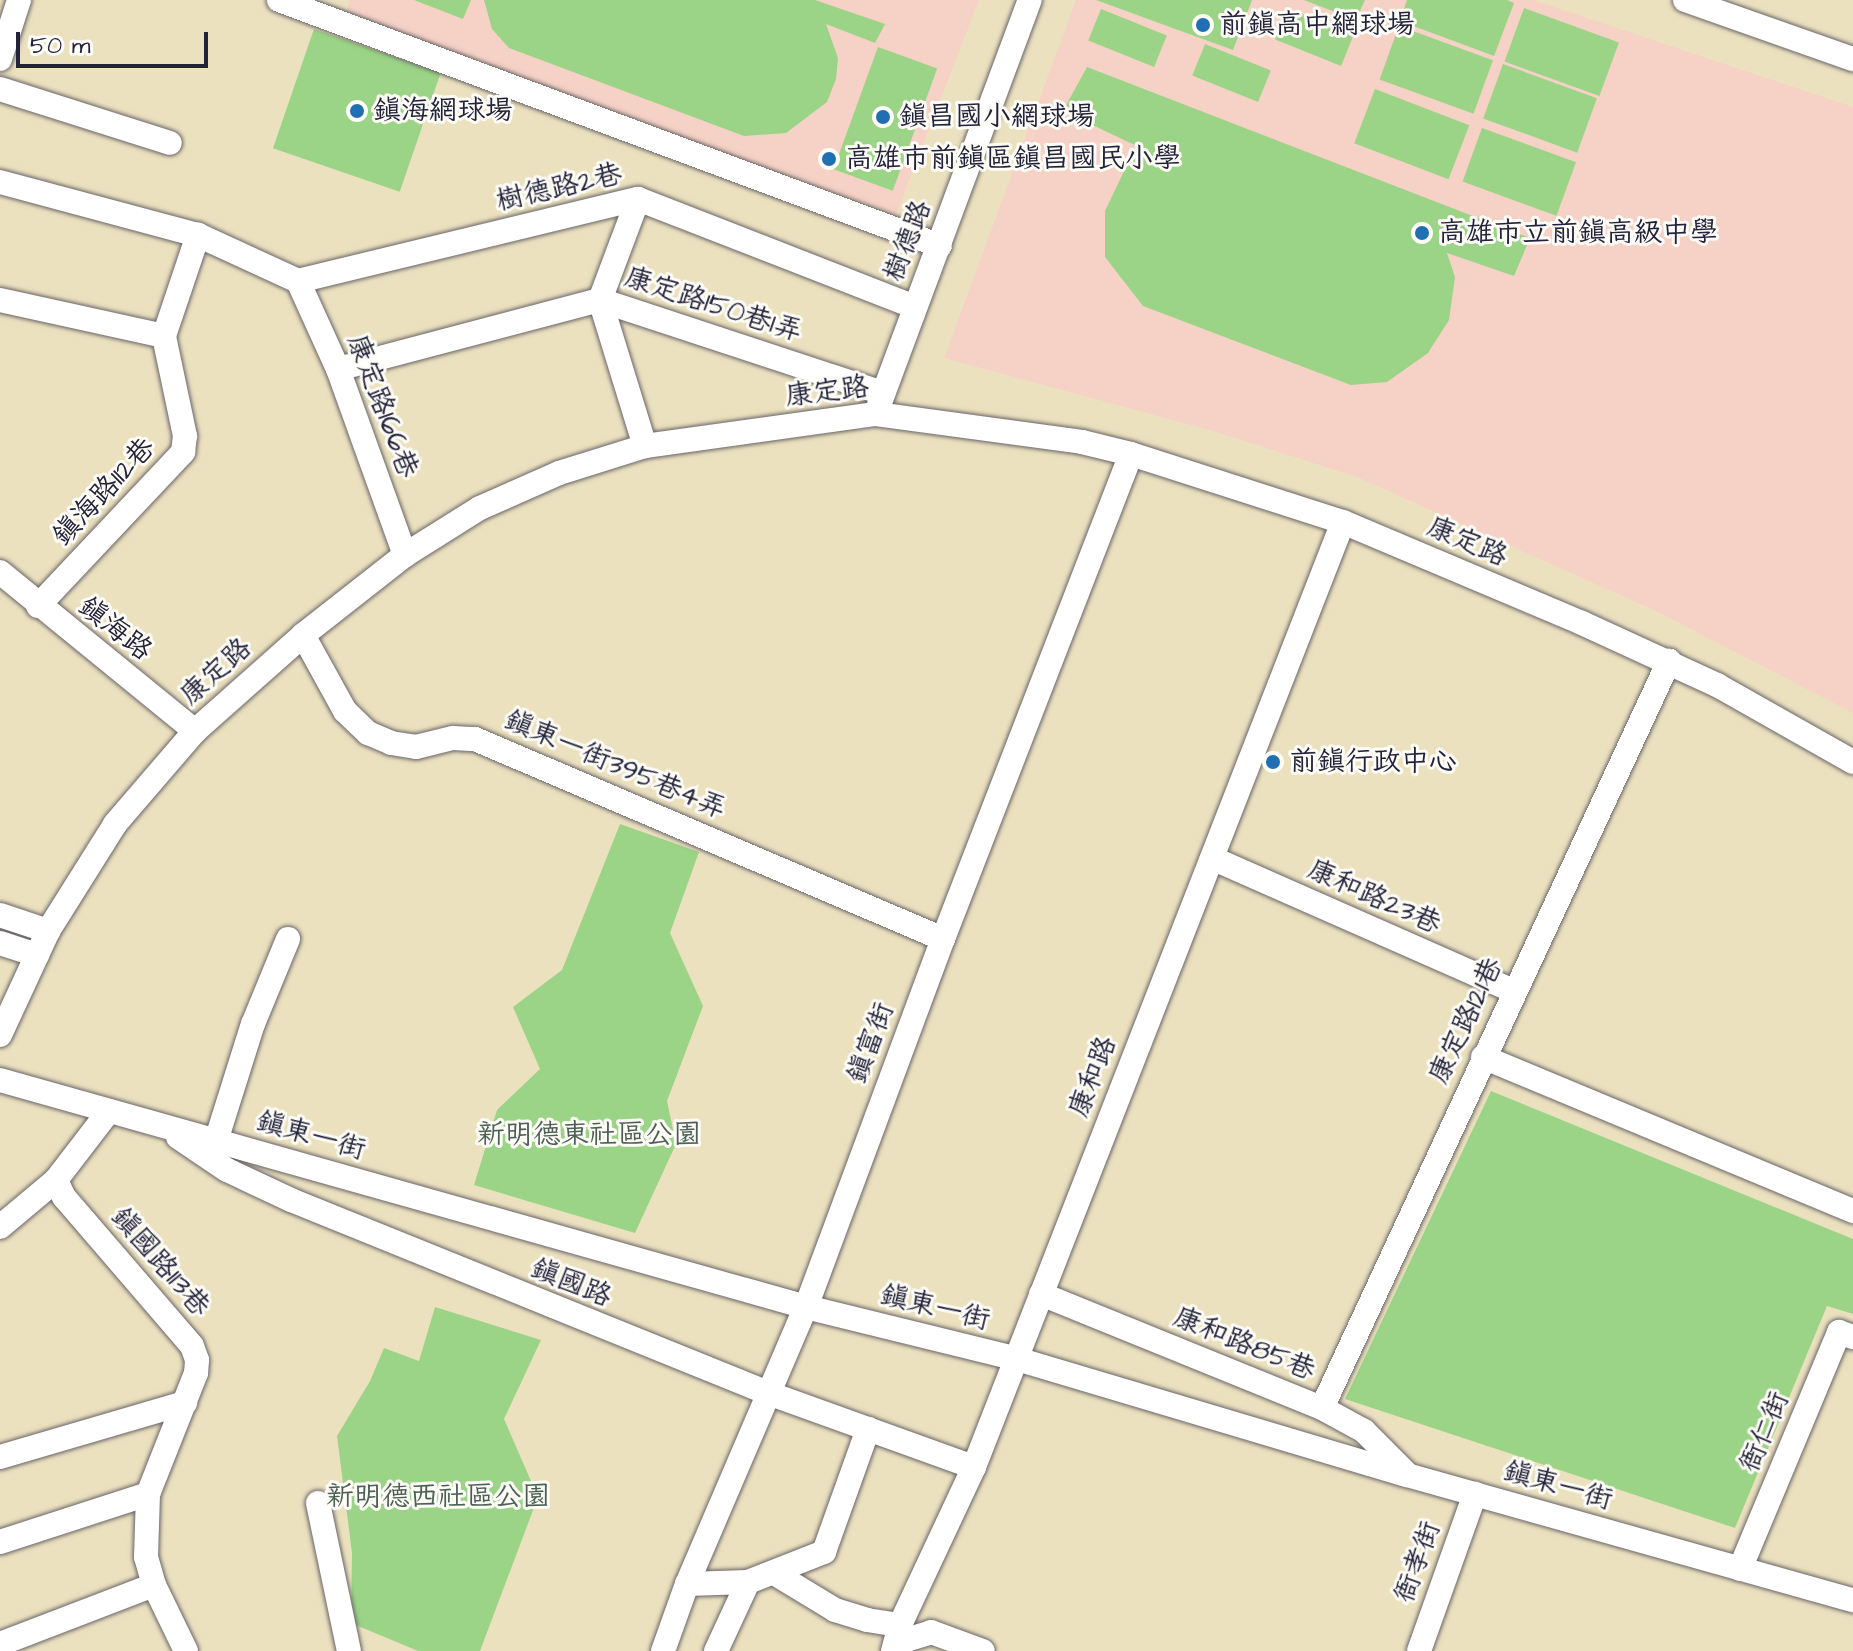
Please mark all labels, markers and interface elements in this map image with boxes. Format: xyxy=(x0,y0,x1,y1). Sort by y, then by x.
place label: 前鎮高中網球場 xyxy=(1219,8,1415,42)
scale bar xyxy=(20,16,212,66)
marker: 前鎮高中網球場 xyxy=(1194,16,1212,34)
text: 50 m xyxy=(30,29,90,63)
place label: 鎮海網球場 xyxy=(373,94,513,128)
place label: 鎮昌國小網球場 xyxy=(899,100,1095,134)
marker: 鎮海網球場 xyxy=(348,102,366,120)
marker: 鎮昌國小網球場 xyxy=(874,108,892,126)
place label: 高雄市前鎮區鎮昌國民小學 xyxy=(845,142,1181,176)
marker: 高雄市前鎮區鎮昌國民小學 xyxy=(820,150,838,168)
street label: 樹德路2巷 xyxy=(493,157,625,219)
street label: 樹德路 xyxy=(877,196,939,286)
place label: 高雄市立前鎮高級中學 xyxy=(1438,216,1718,250)
marker: 高雄市立前鎮高級中學 xyxy=(1413,224,1431,242)
street label: 康定路150巷1弄 xyxy=(620,260,806,350)
street label: 康定路166巷 xyxy=(339,330,425,482)
street label: 康定路 xyxy=(783,370,871,414)
street label: 鎮海路112巷 xyxy=(46,431,162,553)
street label: 康定路 xyxy=(1422,510,1512,574)
street label: 鎮海路 xyxy=(72,590,158,668)
street label: 康定路 xyxy=(174,631,258,713)
street label: 鎮東一街395巷4弄 xyxy=(499,703,731,827)
place label: 前鎮行政中心 xyxy=(1289,745,1457,779)
marker: 前鎮行政中心 xyxy=(1264,753,1282,771)
street label: 康和路23巷 xyxy=(1302,853,1446,941)
street label: 康定路121巷 xyxy=(1422,953,1510,1089)
street label: 鎮富街 xyxy=(840,998,902,1088)
street label: 康和路 xyxy=(1062,1032,1124,1122)
street label: 鎮東一街 xyxy=(253,1104,369,1168)
park label: 新明德東社區公園 xyxy=(477,1118,701,1152)
street label: 鎮國路113巷 xyxy=(104,1201,216,1323)
street label: 鎮國路 xyxy=(526,1252,616,1314)
street label: 鎮東一街 xyxy=(877,1278,993,1338)
street label: 康和路85巷 xyxy=(1168,1300,1320,1388)
street label: 衙仁街 xyxy=(1733,1387,1797,1477)
street label: 鎮東一街 xyxy=(1500,1454,1616,1518)
park label: 新明德西社區公園 xyxy=(326,1480,550,1514)
street label: 衙孝街 xyxy=(1388,1517,1448,1607)

